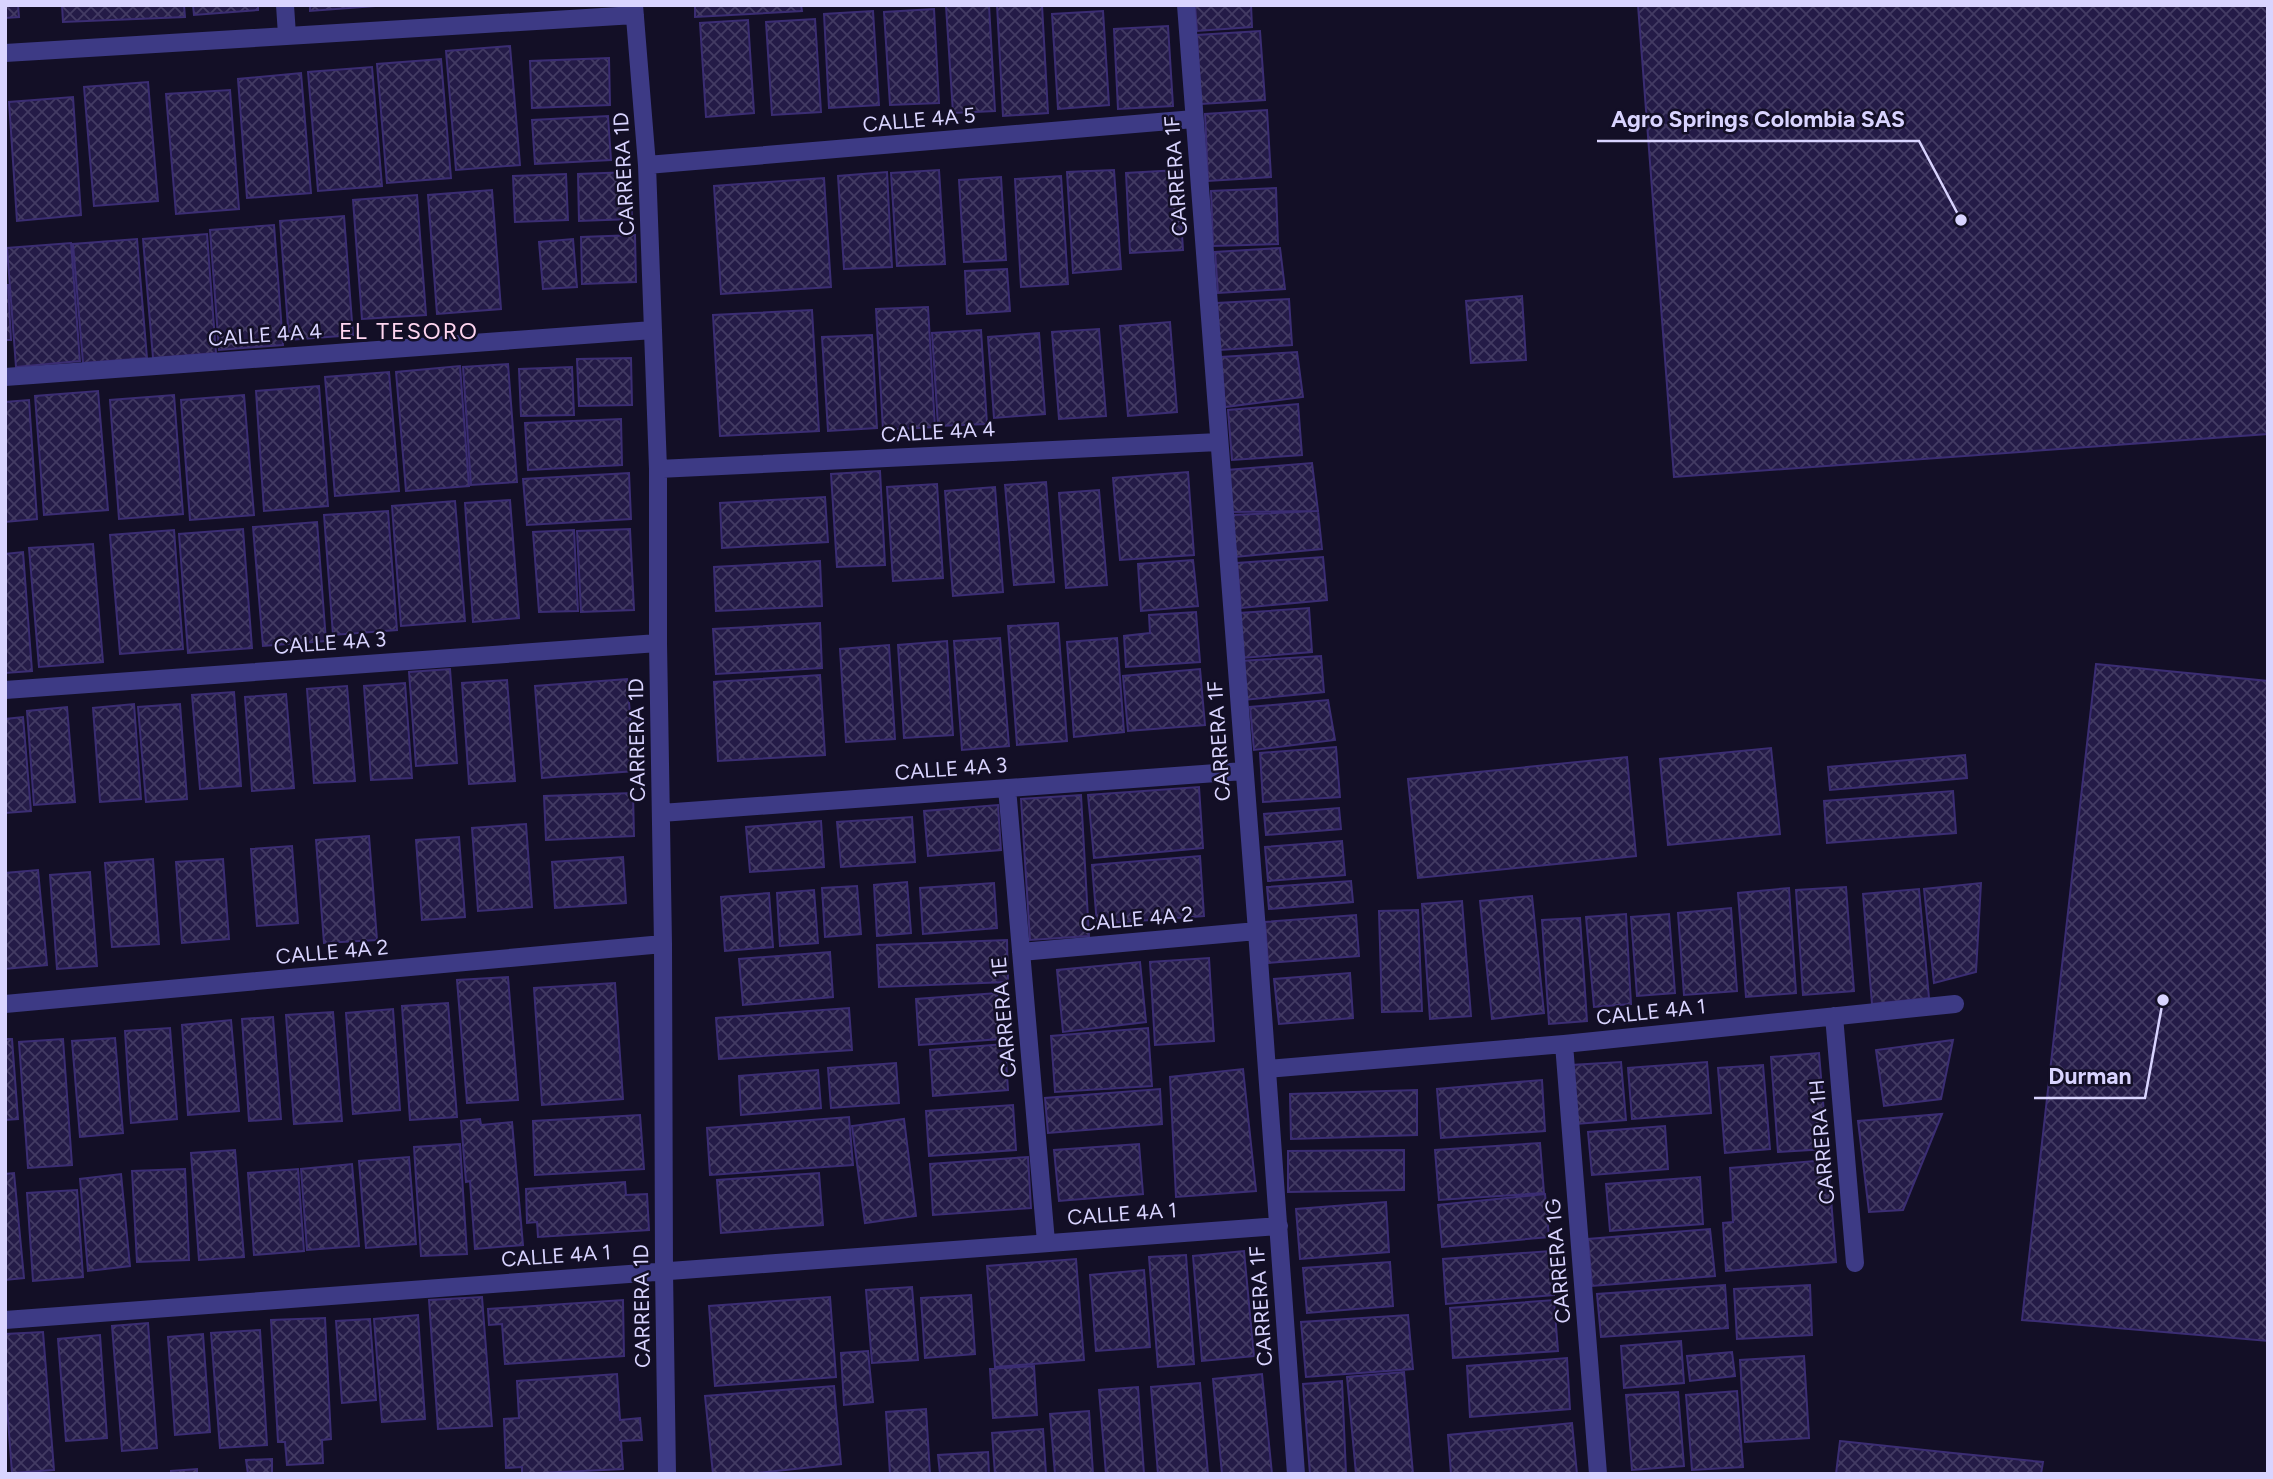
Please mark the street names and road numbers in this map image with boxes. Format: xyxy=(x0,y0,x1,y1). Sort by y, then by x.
street label: CALLE 4A 5 xyxy=(861,102,977,137)
street label: CARRERA 1D xyxy=(608,112,639,236)
street label: CARRERA 1F xyxy=(1159,115,1192,237)
street label: CALLE 4A 4 xyxy=(207,318,323,351)
street label: CALLE 4A 4 xyxy=(880,416,996,447)
street label: CALLE 4A 3 xyxy=(273,626,387,659)
street label: CARRERA 1D xyxy=(623,678,650,802)
street label: CARRERA 1F xyxy=(1202,680,1235,802)
street label: CALLE 4A 3 xyxy=(894,752,1008,785)
street label: CALLE 4A 2 xyxy=(1080,901,1194,936)
street label: CALLE 4A 2 xyxy=(275,934,389,969)
street label: CARRERA 1E xyxy=(986,955,1021,1079)
street label: CALLE 4A 1 xyxy=(1595,993,1707,1030)
street label: CARRERA 1H xyxy=(1804,1079,1839,1205)
street label: CALLE 4A 1 xyxy=(1066,1197,1178,1230)
street label: CARRERA 1G xyxy=(1540,1198,1575,1325)
street label: CALLE 4A 1 xyxy=(500,1239,612,1272)
street label: CARRERA 1D xyxy=(628,1244,655,1368)
street label: CARRERA 1F xyxy=(1244,1245,1277,1367)

